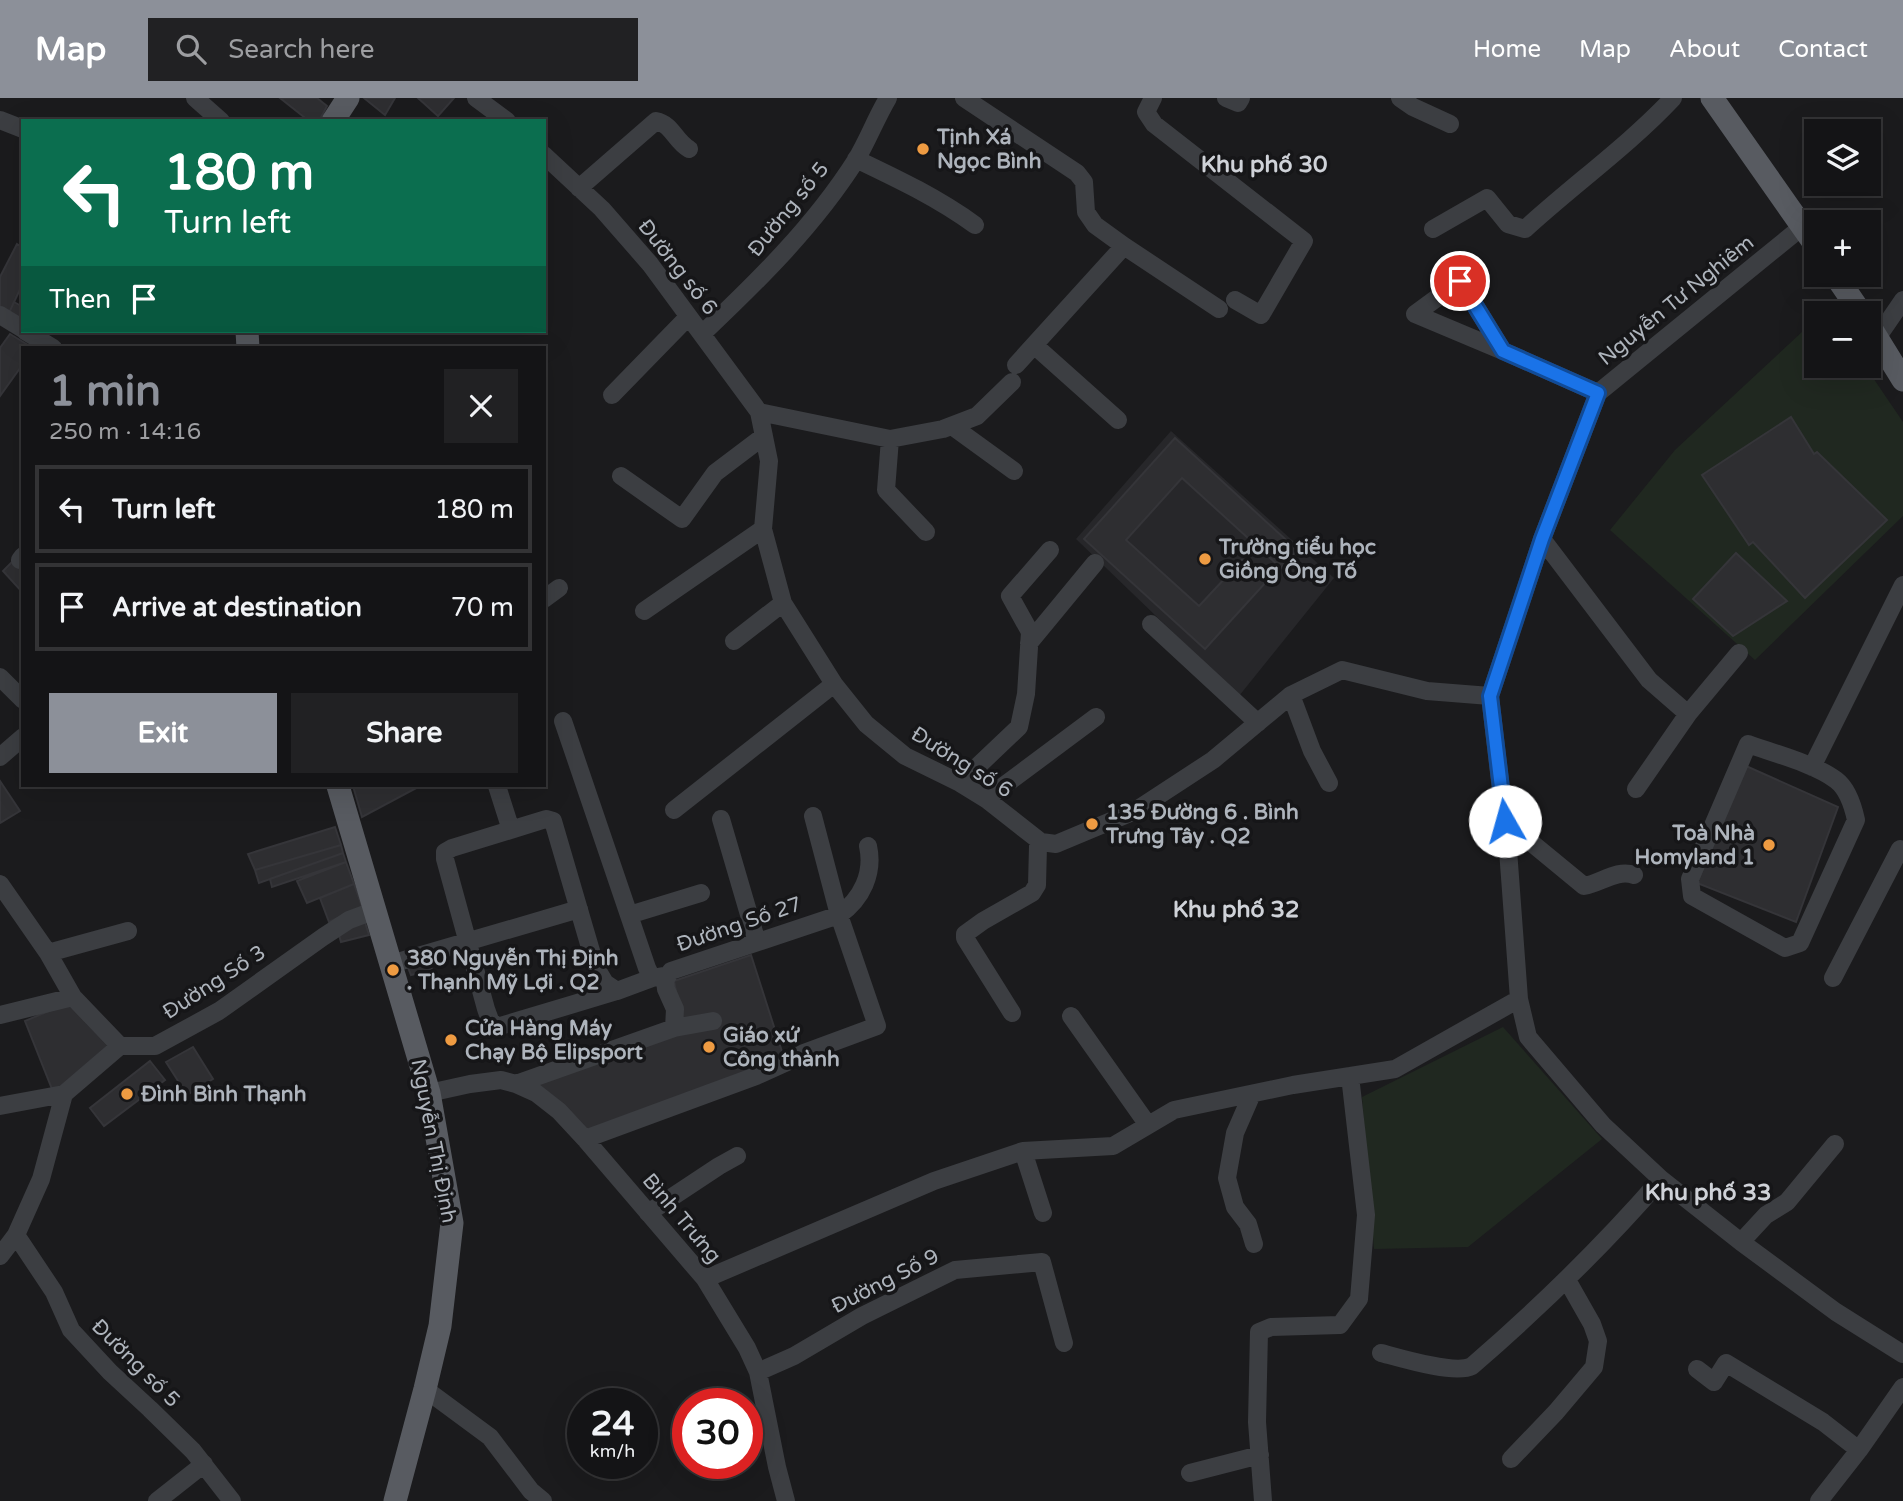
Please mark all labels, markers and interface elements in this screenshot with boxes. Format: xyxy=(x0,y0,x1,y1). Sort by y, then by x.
search box xyxy=(148,18,638,81)
text: Map xyxy=(35,30,106,69)
icon: search xyxy=(172,30,210,68)
text: Search here xyxy=(228,34,374,65)
text: Home xyxy=(1473,35,1541,64)
text: Map xyxy=(1579,35,1631,64)
text: About xyxy=(1669,35,1740,64)
text: Contact xyxy=(1778,35,1868,64)
map controls xyxy=(1804,119,1881,378)
button: layers xyxy=(1804,119,1881,196)
place label: Tịnh Xá Ngọc Bình xyxy=(936,125,1041,174)
marker: Tịnh Xá Ngọc Bình xyxy=(915,141,931,157)
text: 180 m xyxy=(164,144,314,203)
icon: left xyxy=(49,147,140,238)
district label: Khu phố 30 xyxy=(1201,151,1327,179)
street label: Đường số 5 xyxy=(743,157,834,262)
text: Turn left xyxy=(164,204,291,242)
button: + xyxy=(1804,210,1881,287)
street label: Đường số 6 xyxy=(633,215,723,320)
street label: Nguyễn Tư Nghiêm xyxy=(1594,230,1759,371)
pin xyxy=(1430,251,1490,311)
icon: arrive xyxy=(1441,262,1479,300)
icon: arrive xyxy=(125,280,163,318)
text: Then xyxy=(49,284,111,315)
button: − xyxy=(1804,301,1881,378)
text: 1 min xyxy=(49,366,161,417)
button: close xyxy=(444,369,518,443)
text: 250 m · 14:16 xyxy=(49,418,201,446)
icon: left xyxy=(53,490,91,528)
text: Turn left xyxy=(112,494,215,525)
text: 180 m xyxy=(434,494,514,525)
place label: Trường tiểu học Giồng Ông Tố xyxy=(1218,535,1376,584)
marker: Trường tiểu học Giồng Ông Tố xyxy=(1197,551,1213,567)
icon: arrive xyxy=(53,588,91,626)
text: Arrive at destination xyxy=(112,592,362,623)
text: 70 m xyxy=(451,592,514,623)
button: Exit xyxy=(49,693,277,773)
button: Share xyxy=(291,693,518,773)
street label: Đường số 6 xyxy=(907,721,1017,803)
position arrow xyxy=(1468,784,1542,858)
place label: 135 Đường 6 . Bình Trưng Tây . Q2 xyxy=(1105,800,1299,849)
marker: 135 Đường 6 . Bình Trưng Tây . Q2 xyxy=(1084,816,1100,832)
place label: Toà Nhà Homyland 1 xyxy=(1635,821,1755,870)
marker: Toà Nhà Homyland 1 xyxy=(1761,837,1777,853)
street label: Đường Số 27 xyxy=(673,891,805,958)
district label: Khu phố 32 xyxy=(1173,896,1299,924)
street label: Đường Số 3 xyxy=(158,940,270,1025)
place label: 380 Nguyễn Thị Định . Thạnh Mỹ Lợi . Q2 xyxy=(407,946,619,995)
marker: 380 Nguyễn Thị Định . Thạnh Mỹ Lợi . Q2 xyxy=(385,962,401,978)
place label: Cửa Hàng Máy Chạy Bộ Elipsport xyxy=(465,1016,643,1065)
place label: Giáo xứ Công thành xyxy=(723,1023,840,1072)
marker: Cửa Hàng Máy Chạy Bộ Elipsport xyxy=(443,1032,459,1048)
marker: Giáo xứ Công thành xyxy=(701,1039,717,1055)
street label: Nguyễn Thị Định xyxy=(405,1057,462,1225)
place label: Đình Bình Thạnh xyxy=(140,1082,306,1107)
marker: Đình Bình Thạnh xyxy=(119,1086,135,1102)
street label: Bình Trưng xyxy=(637,1168,726,1268)
district label: Khu phố 33 xyxy=(1645,1179,1771,1207)
street label: Đường Số 9 xyxy=(827,1244,943,1319)
street label: Đường số 5 xyxy=(86,1314,185,1413)
speed limit sign: 30 xyxy=(672,1388,763,1479)
text: 24 xyxy=(591,1403,634,1445)
text: km/h xyxy=(590,1440,635,1462)

